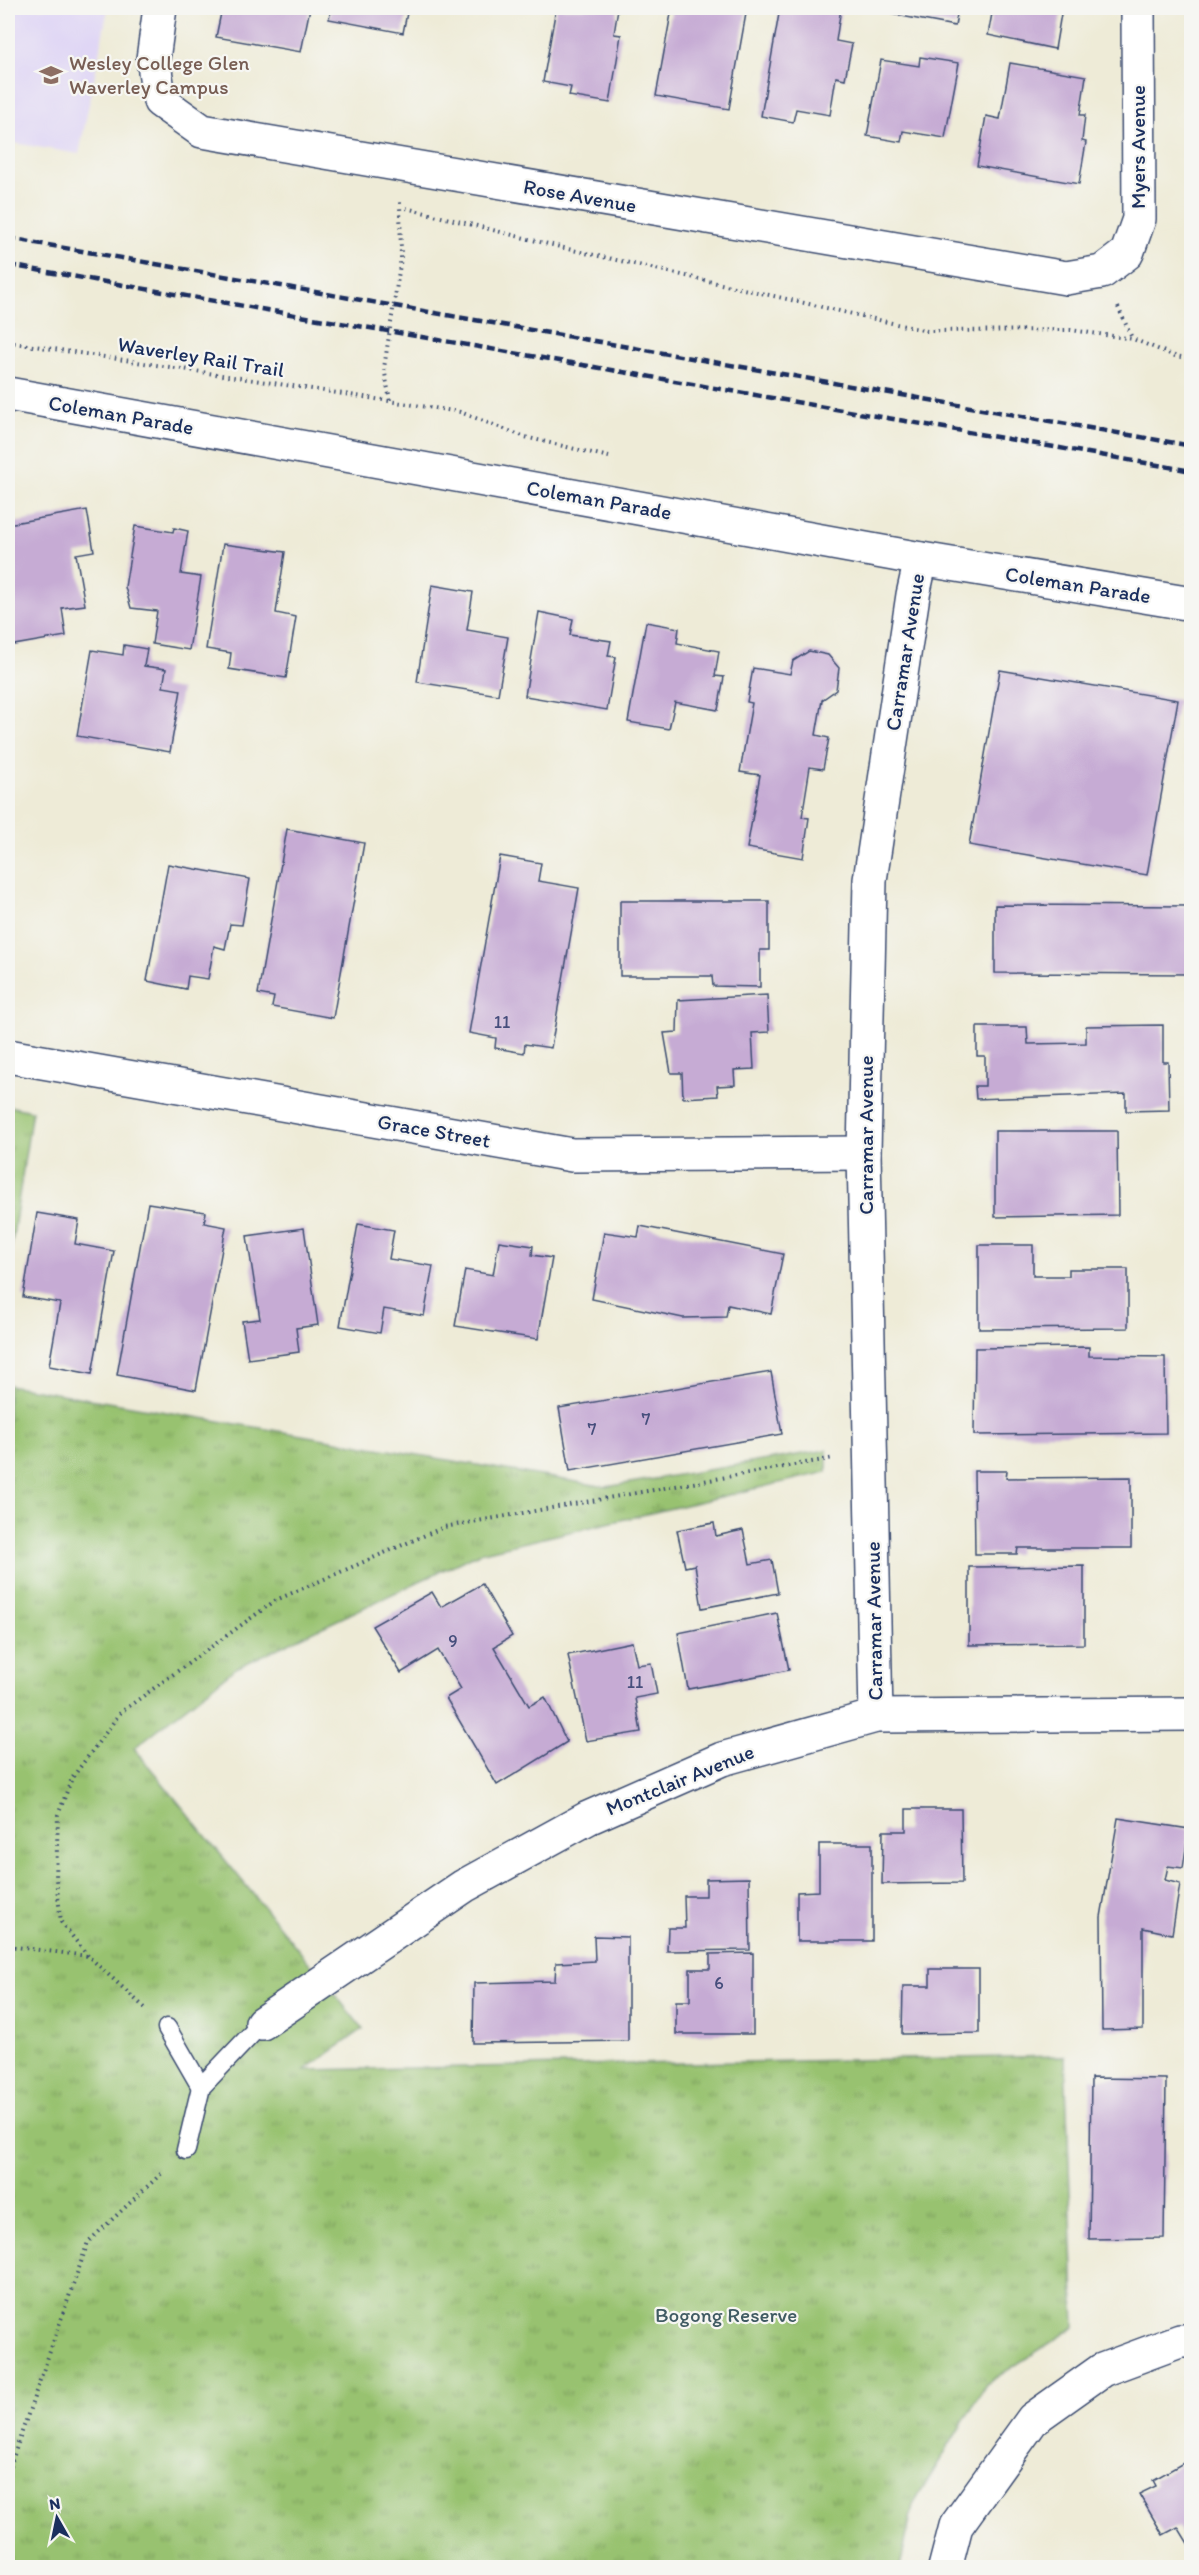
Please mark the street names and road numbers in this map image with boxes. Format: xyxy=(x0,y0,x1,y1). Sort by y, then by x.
street label: Myers Avenue xyxy=(1125,85,1150,209)
street label: Rose Avenue xyxy=(522,173,638,218)
street label: Waverley Rail Trail xyxy=(116,331,286,382)
street label: Coleman Parade xyxy=(47,389,196,440)
street label: Coleman Parade xyxy=(525,474,674,525)
street label: Coleman Parade xyxy=(1004,561,1153,608)
street label: Carramar Avenue xyxy=(880,571,929,733)
street label: Carramar Avenue xyxy=(853,1055,878,1215)
street label: Grace Street xyxy=(376,1108,493,1153)
street label: Carramar Avenue xyxy=(860,1541,887,1701)
street label: Montclair Avenue xyxy=(602,1738,758,1821)

